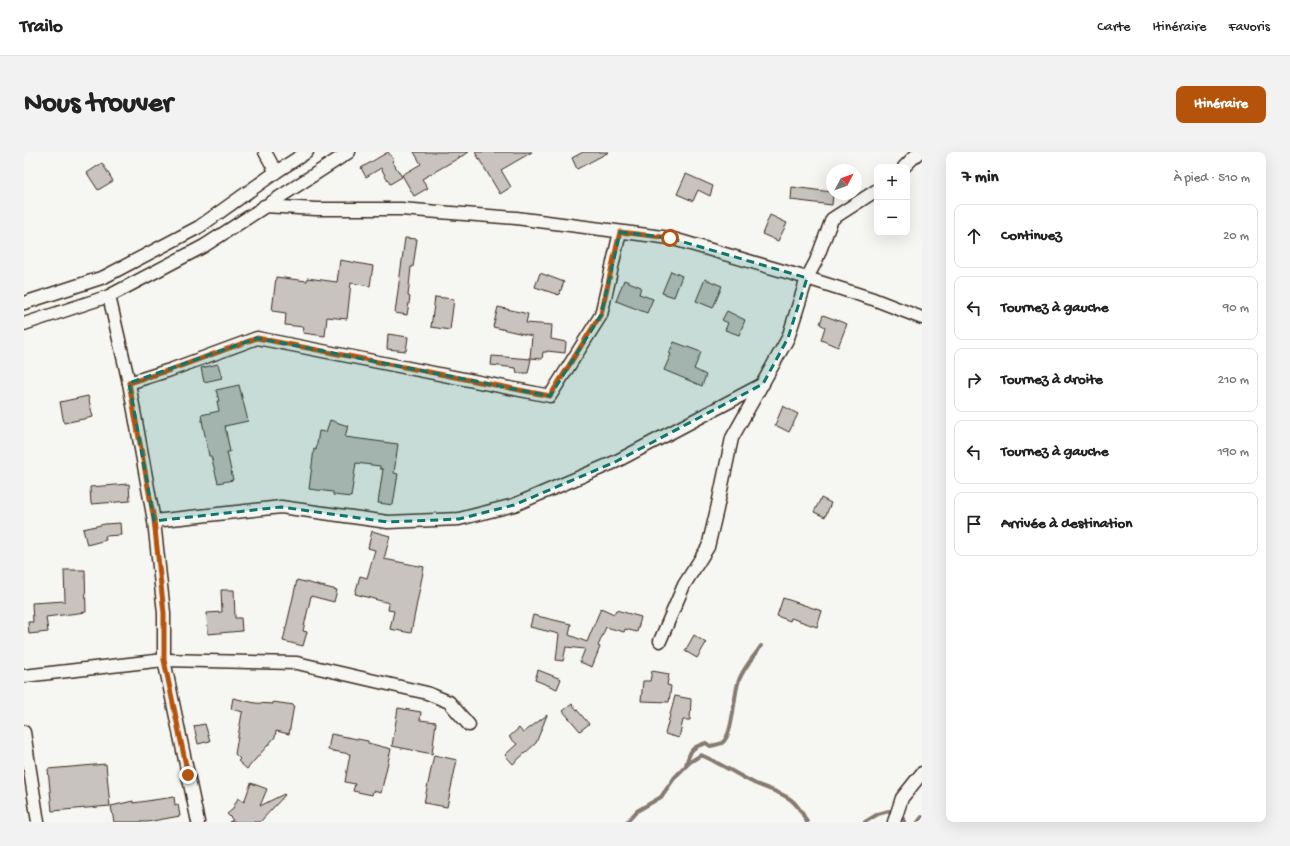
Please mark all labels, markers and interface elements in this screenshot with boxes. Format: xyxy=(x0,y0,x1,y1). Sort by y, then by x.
text: Trailo xyxy=(20,16,63,39)
text: Carte xyxy=(1097,19,1131,36)
text: Itinéraire xyxy=(1153,19,1206,36)
text: Favoris xyxy=(1228,19,1270,36)
button: Itinéraire xyxy=(1176,86,1266,123)
text: Nous trouver xyxy=(24,88,173,121)
north arrow xyxy=(826,164,862,200)
map controls xyxy=(874,164,910,236)
button: + xyxy=(874,164,910,200)
text: 7 min xyxy=(962,168,999,188)
text: À pied · 510 m xyxy=(1174,171,1250,186)
button: − xyxy=(874,200,910,236)
icon: ahead xyxy=(963,225,985,247)
text: Continuez xyxy=(1001,227,1062,245)
route start xyxy=(661,229,679,247)
text: 20 m xyxy=(1223,229,1249,244)
icon: left xyxy=(963,297,985,319)
text: Tournez à gauche xyxy=(1001,299,1109,317)
text: 90 m xyxy=(1223,301,1249,316)
icon: right xyxy=(963,369,985,391)
text: Tournez à droite xyxy=(1001,371,1103,389)
text: 210 m xyxy=(1218,373,1249,388)
icon: left xyxy=(963,441,985,463)
text: Tournez à gauche xyxy=(1001,443,1109,461)
text: 190 m xyxy=(1218,445,1249,460)
icon: arrive xyxy=(963,513,985,535)
text: Arrivée à destination xyxy=(1001,515,1132,533)
route end xyxy=(179,766,197,784)

